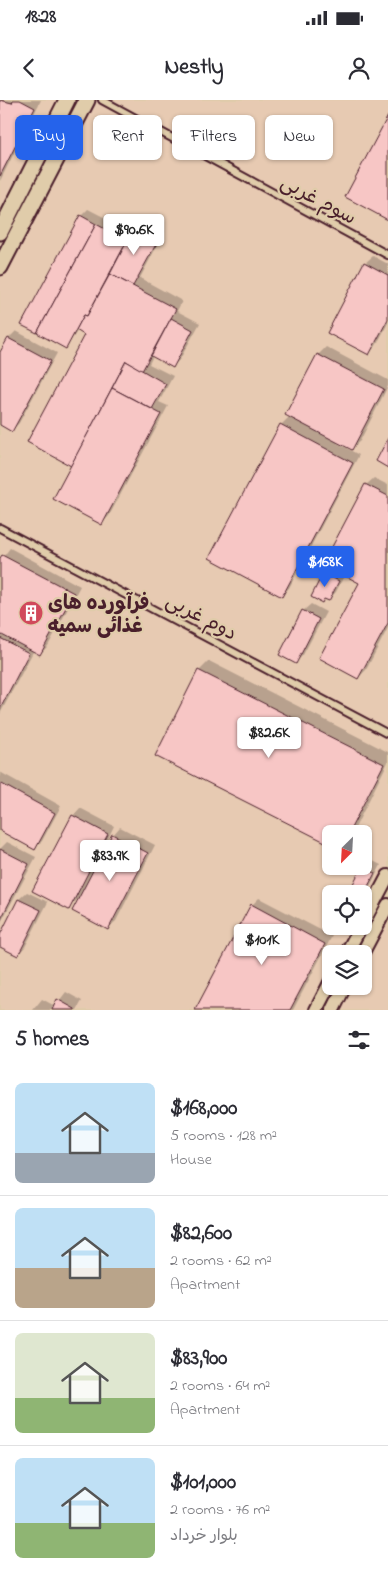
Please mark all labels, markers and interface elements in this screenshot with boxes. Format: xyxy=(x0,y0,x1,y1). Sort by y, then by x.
text: 18:28 xyxy=(25,4,56,31)
text: Nestly xyxy=(164,52,224,84)
icon: back xyxy=(15,54,43,82)
icon: person xyxy=(345,54,373,82)
chip: Buy xyxy=(15,115,83,160)
chip: Rent xyxy=(93,115,162,160)
chip: Filters xyxy=(172,115,255,160)
chip: New xyxy=(265,115,333,160)
street label: سوم غربی xyxy=(275,169,361,233)
pin: $90.6K xyxy=(93,214,175,256)
text: $90.6K xyxy=(114,218,154,242)
pin: $168K xyxy=(290,546,360,588)
text: $168K xyxy=(307,550,343,574)
street label: دوم غربی xyxy=(160,587,242,649)
place label: فرآورده های غذائی سمیه xyxy=(48,590,149,642)
building icon: فرآورده های غذائی سمیه xyxy=(18,600,44,626)
pin: $82.6K xyxy=(228,716,310,759)
text: $82.6K xyxy=(248,721,290,745)
north arrow xyxy=(322,825,372,875)
map controls xyxy=(322,825,372,995)
pin: $83.9K xyxy=(69,840,151,882)
text: $83.9K xyxy=(91,844,129,868)
button: locate xyxy=(322,885,372,935)
pin: $101K xyxy=(227,924,297,966)
text: $101K xyxy=(245,928,279,952)
button: layers xyxy=(322,945,372,995)
text: 5 homes xyxy=(15,1025,90,1055)
icon: filters xyxy=(345,1026,373,1054)
text: $168,000 xyxy=(170,1094,237,1124)
icon: home xyxy=(55,1103,115,1163)
text: 5 rooms · 128 m² xyxy=(170,1124,277,1148)
text: House xyxy=(170,1148,212,1172)
text: $82,600 xyxy=(170,1219,232,1249)
icon: home xyxy=(55,1228,115,1288)
text: 2 rooms · 62 m² xyxy=(170,1249,272,1273)
text: Apartment xyxy=(170,1273,240,1297)
text: $83,900 xyxy=(170,1344,227,1374)
icon: home xyxy=(55,1353,115,1413)
text: 2 rooms · 64 m² xyxy=(170,1374,270,1398)
text: Apartment xyxy=(170,1398,240,1422)
text: $101,000 xyxy=(170,1468,236,1498)
icon: home xyxy=(55,1478,115,1538)
text: 2 rooms · 76 m² xyxy=(170,1498,270,1522)
text: بلوار خرداد xyxy=(170,1524,238,1548)

